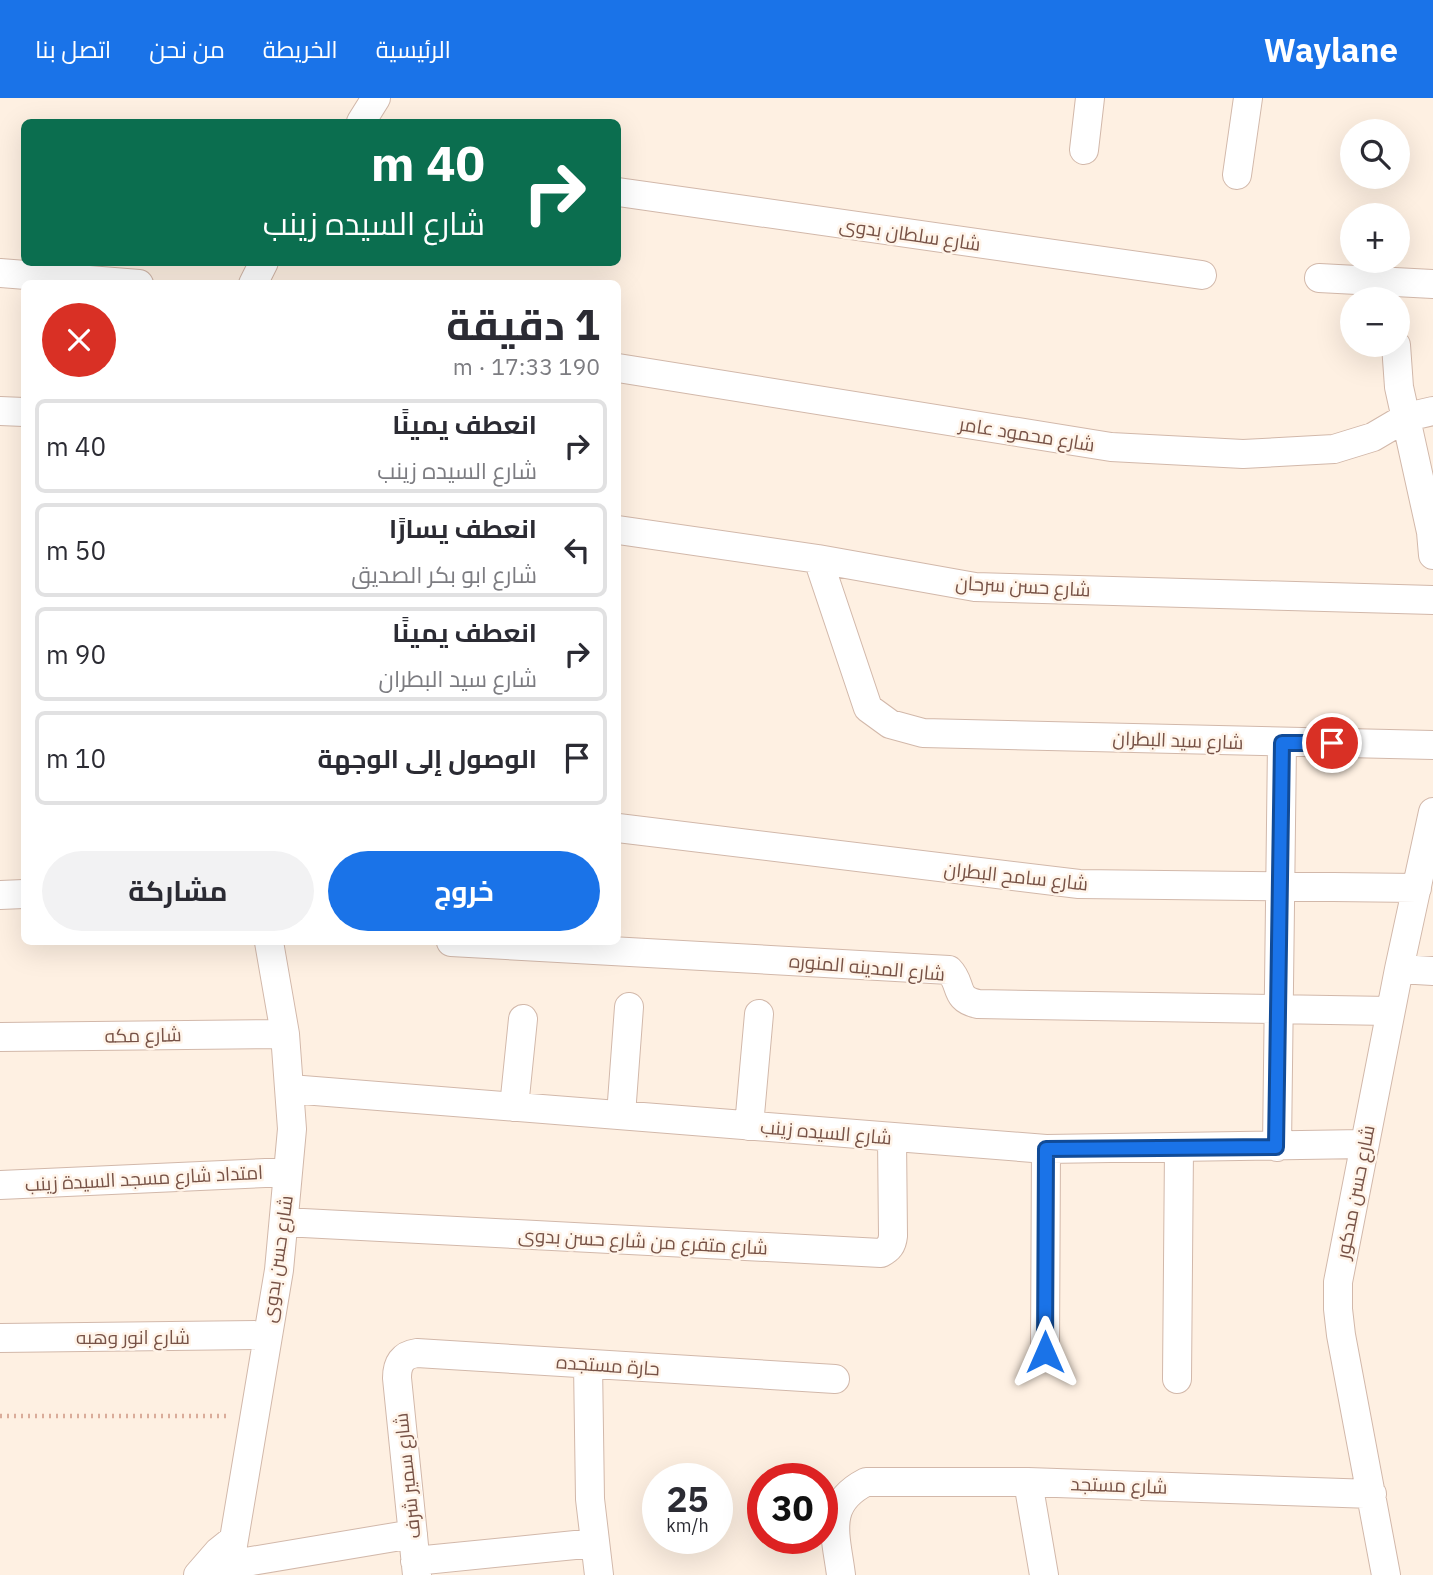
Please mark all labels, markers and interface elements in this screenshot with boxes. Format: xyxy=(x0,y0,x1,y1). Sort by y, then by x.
text: Waylane xyxy=(1264,28,1398,71)
text: اتصل بنا xyxy=(35,33,111,65)
text: من نحن xyxy=(149,33,225,65)
text: الخريطة xyxy=(263,33,338,65)
text: الرئيسية xyxy=(376,33,451,65)
map controls xyxy=(1340,119,1410,357)
button: search xyxy=(1340,119,1410,189)
text: 40 m xyxy=(371,131,485,194)
icon: right xyxy=(509,147,600,238)
text: شارع السيده زينب xyxy=(263,202,485,244)
button: + xyxy=(1340,203,1410,273)
street label: شارع سلطان بدوى xyxy=(838,212,982,258)
button: − xyxy=(1340,287,1410,357)
text: 1 دقيقة xyxy=(446,297,600,352)
button: close xyxy=(42,303,116,377)
text: 190 m · 17:33 xyxy=(453,351,600,381)
text: انعطف يمينًا xyxy=(392,407,537,441)
street label: شارع محمود عامر xyxy=(956,411,1097,459)
icon: right xyxy=(558,427,596,465)
text: 40 m xyxy=(46,429,106,463)
text: شارع السيده زينب xyxy=(377,455,537,485)
text: انعطف يسارًا xyxy=(389,511,537,545)
icon: left xyxy=(558,531,596,569)
text: 50 m xyxy=(46,533,106,567)
text: شارع ابو بكر الصديق xyxy=(351,559,537,589)
street label: شارع حسن سرحان xyxy=(955,570,1091,604)
text: انعطف يمينًا xyxy=(392,615,537,649)
icon: right xyxy=(558,635,596,673)
text: 90 m xyxy=(46,637,106,671)
text: شارع سيد البطران xyxy=(379,663,537,693)
pin xyxy=(1302,713,1362,773)
icon: arrive xyxy=(1313,724,1351,762)
street label: شارع سيد البطران xyxy=(1112,726,1244,756)
icon: arrive xyxy=(558,739,596,777)
text: 10 m xyxy=(46,741,106,775)
text: الوصول إلى الوجهة xyxy=(318,741,537,775)
button: مشاركة xyxy=(42,851,314,931)
button: خروج xyxy=(328,851,600,931)
street label: شارع سامح البطران xyxy=(943,856,1089,897)
street label: شارع المدينه المنوره xyxy=(788,948,946,988)
street label: شارع مكه xyxy=(104,1022,182,1050)
street label: شارع السيده زينب xyxy=(759,1114,893,1152)
street label: شارع حسن مدكور xyxy=(1330,1123,1382,1262)
street label: امتداد شارع مسجد السيدة زينب xyxy=(24,1160,264,1198)
street label: شارع حسن بدوى xyxy=(256,1194,300,1324)
street label: شارع متفرع من شارع حسن بدوى xyxy=(517,1222,768,1262)
position arrow xyxy=(1008,1315,1082,1389)
street label: شارع انور وهبه xyxy=(76,1325,190,1351)
street label: حارة مستجده xyxy=(556,1349,660,1381)
street label: شارع سمير شرف xyxy=(388,1412,428,1540)
speed limit sign: 30 xyxy=(747,1463,838,1554)
street label: شارع مستجد xyxy=(1070,1471,1168,1501)
text: 25 xyxy=(666,1476,709,1522)
text: km/h xyxy=(666,1514,709,1537)

